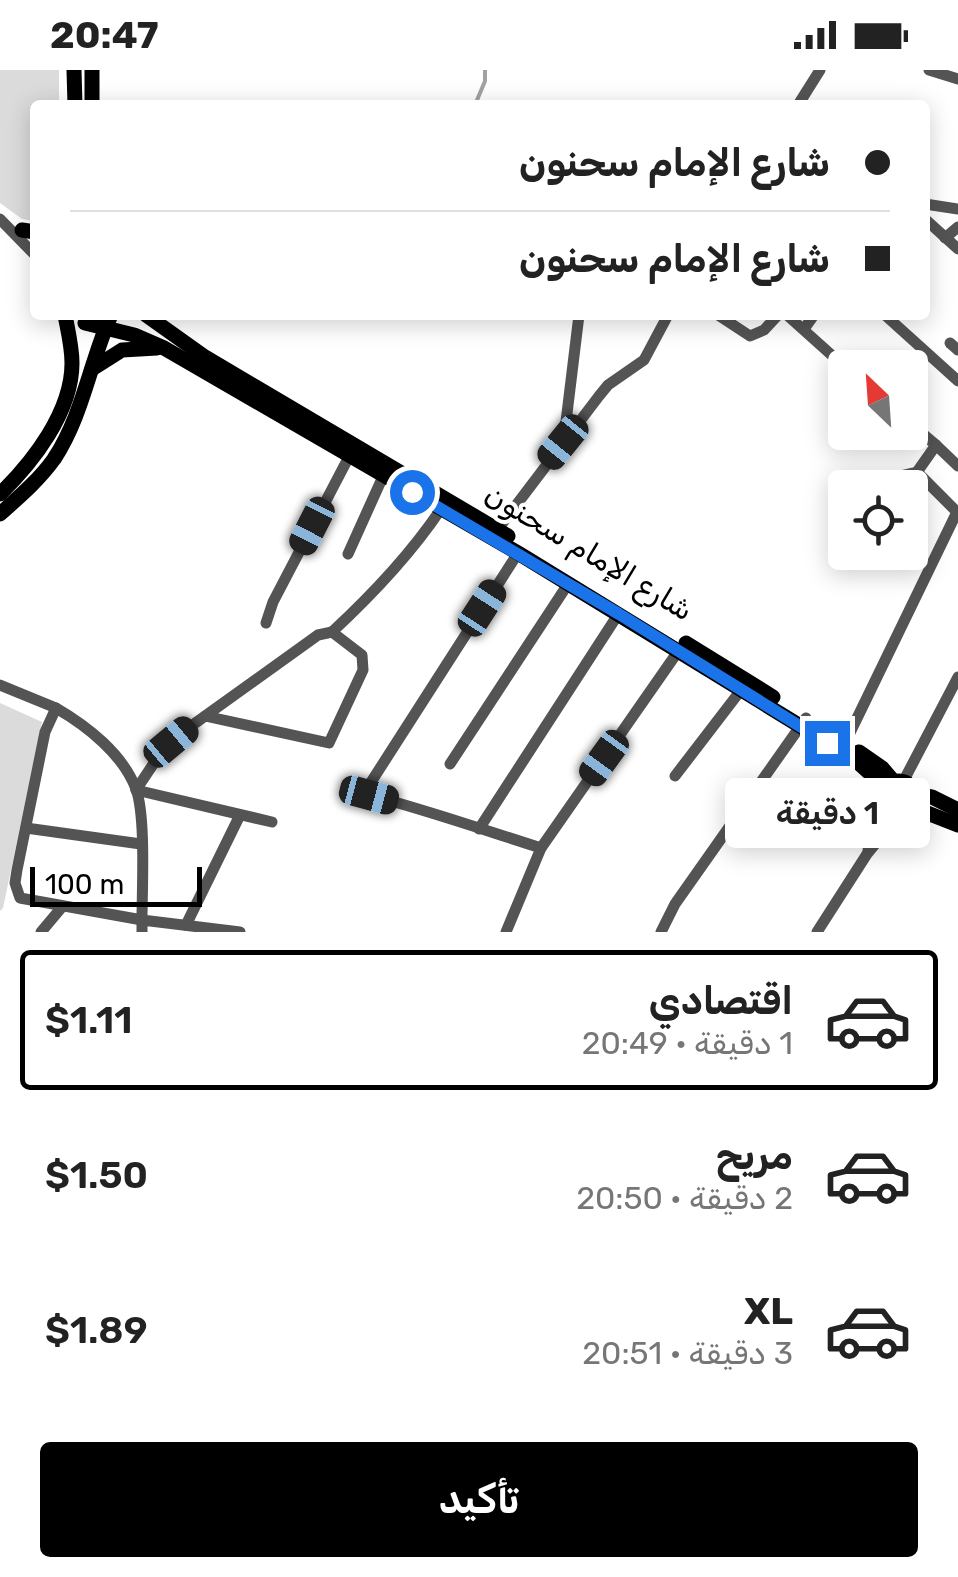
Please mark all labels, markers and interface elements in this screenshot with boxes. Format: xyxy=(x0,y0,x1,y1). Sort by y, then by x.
text: 20:47 xyxy=(50,12,158,58)
text: شارع الإمام سحنون xyxy=(519,140,830,186)
text: شارع الإمام سحنون xyxy=(519,236,830,282)
north arrow xyxy=(828,350,928,450)
map controls xyxy=(828,350,928,570)
car xyxy=(532,409,594,475)
route start xyxy=(390,470,435,515)
button: locate xyxy=(828,470,928,570)
street label: شارع الإمام سحنون xyxy=(477,476,700,630)
car xyxy=(285,492,339,560)
car xyxy=(453,575,511,641)
car xyxy=(138,711,204,773)
route end xyxy=(805,721,850,766)
car xyxy=(574,725,634,791)
car xyxy=(336,773,402,817)
callout: 1 دقيقة xyxy=(724,778,930,848)
text: 1 دقيقة xyxy=(776,794,879,832)
scale bar xyxy=(30,862,202,906)
text: 100 m xyxy=(45,868,124,901)
icon: car xyxy=(823,975,913,1065)
text: اقتصادي xyxy=(649,978,793,1024)
text: $1.11 xyxy=(45,997,133,1043)
text: 1 دقيقة · 20:49 xyxy=(582,1024,793,1062)
icon: car xyxy=(823,1130,913,1220)
text: مريح xyxy=(716,1133,793,1179)
text: $1.50 xyxy=(45,1152,148,1198)
text: 2 دقيقة · 20:50 xyxy=(576,1179,793,1217)
icon: car xyxy=(823,1285,913,1375)
text: XL xyxy=(744,1288,793,1334)
text: $1.89 xyxy=(45,1307,148,1353)
text: 3 دقيقة · 20:51 xyxy=(582,1334,793,1372)
button: تأكيد xyxy=(40,1442,918,1557)

